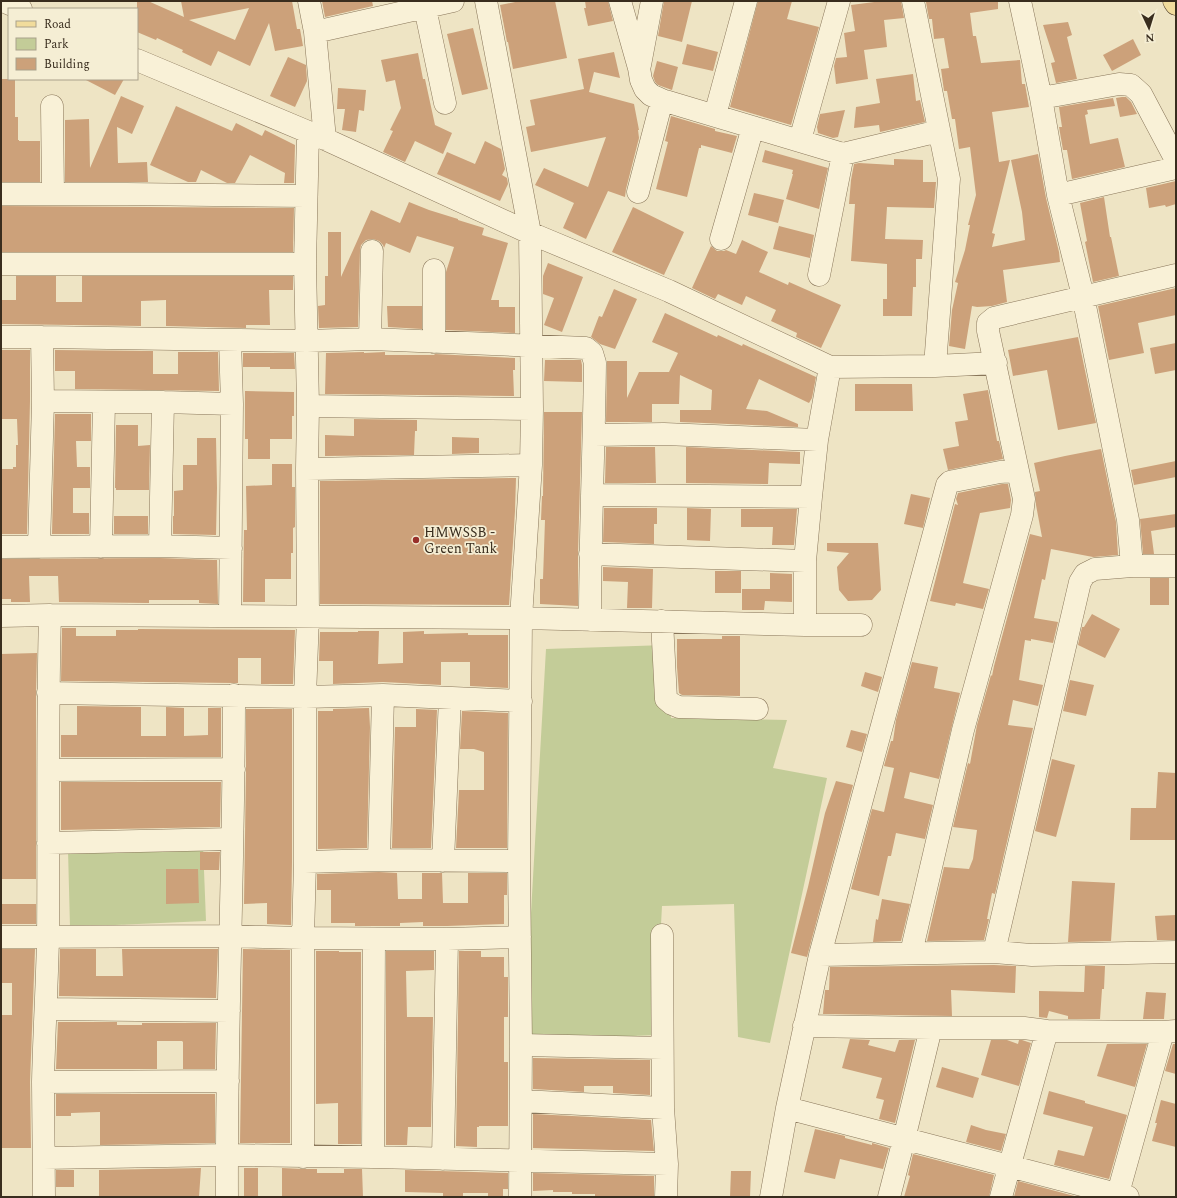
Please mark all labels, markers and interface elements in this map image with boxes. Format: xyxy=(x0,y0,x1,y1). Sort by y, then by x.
legend xyxy=(8,8,138,80)
north arrow xyxy=(1129,8,1169,48)
text: Road xyxy=(44,15,71,34)
text: N xyxy=(1145,29,1155,46)
text: Park xyxy=(44,35,69,54)
text: Building xyxy=(44,55,90,74)
place label: HMWSSB - Green Tank xyxy=(424,522,497,559)
marker: HMWSSB - Green Tank xyxy=(411,535,421,545)

